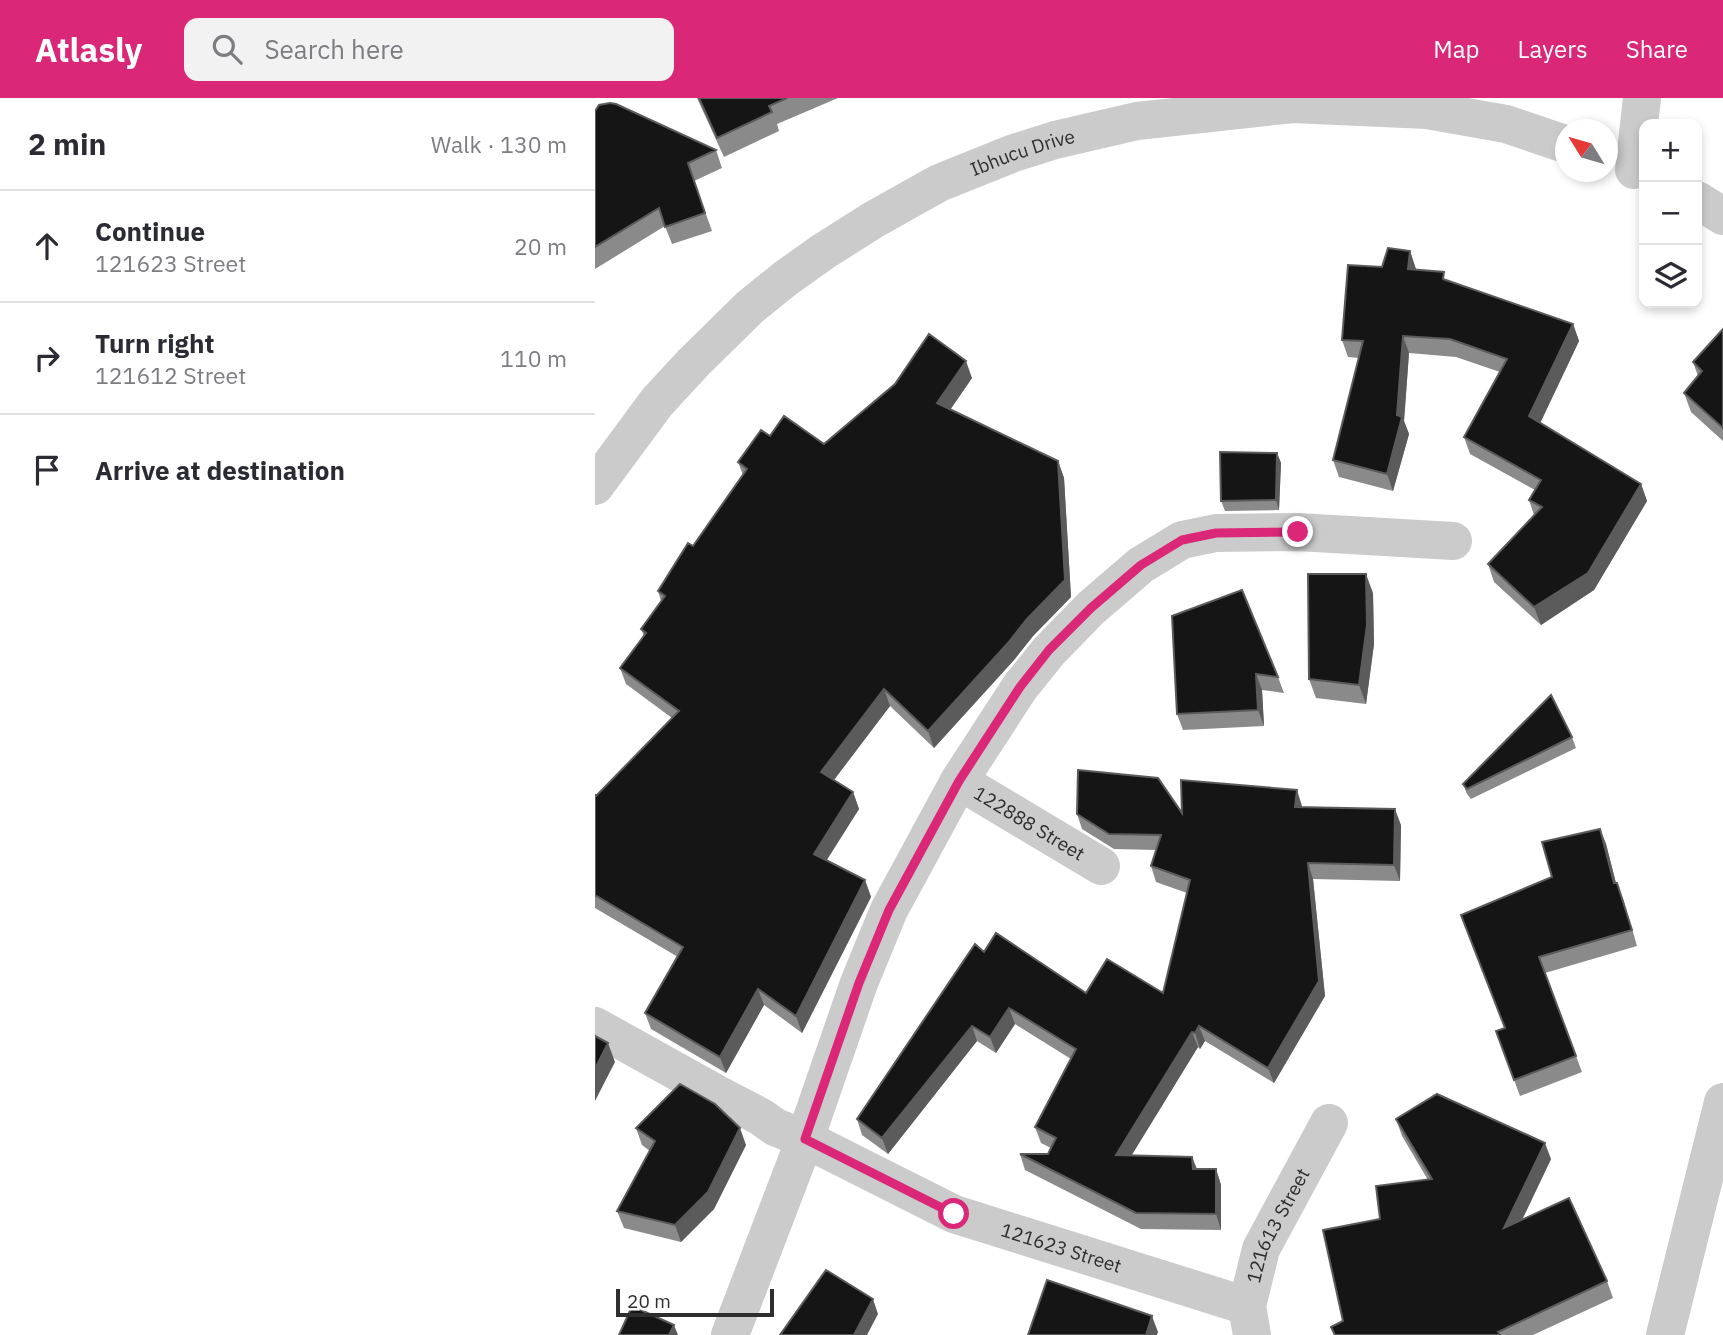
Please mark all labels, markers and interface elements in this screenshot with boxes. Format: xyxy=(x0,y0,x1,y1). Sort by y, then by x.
search box xyxy=(184,18,674,81)
text: Atlasly xyxy=(35,28,142,71)
icon: search xyxy=(208,30,246,68)
text: Search here xyxy=(264,32,404,66)
text: Map xyxy=(1433,33,1480,65)
text: Layers xyxy=(1518,33,1588,65)
text: Share xyxy=(1626,33,1688,65)
north arrow xyxy=(1555,119,1618,182)
map controls xyxy=(1639,119,1702,308)
button: + xyxy=(1639,119,1702,182)
text: 2 min xyxy=(28,124,106,163)
street label: Ibhucu Drive xyxy=(967,124,1077,181)
text: Walk · 130 m xyxy=(431,129,567,159)
button: − xyxy=(1639,182,1702,245)
text: Continue xyxy=(95,214,205,248)
icon: ahead xyxy=(28,227,66,265)
text: 20 m xyxy=(514,231,567,261)
button: layers xyxy=(1639,245,1702,308)
text: 121623 Street xyxy=(95,248,246,278)
text: Turn right xyxy=(95,326,214,360)
icon: right xyxy=(28,339,66,377)
text: 110 m xyxy=(500,343,567,373)
text: 121612 Street xyxy=(95,360,246,390)
icon: arrive xyxy=(28,451,66,489)
text: Arrive at destination xyxy=(95,453,345,487)
route end xyxy=(1282,516,1313,547)
street label: 122888 Street xyxy=(970,781,1089,866)
street label: 121613 Street xyxy=(1241,1164,1315,1286)
route start xyxy=(938,1198,969,1229)
street label: 121623 Street xyxy=(998,1217,1124,1278)
scale bar xyxy=(616,1286,773,1318)
text: 20 m xyxy=(627,1289,671,1313)

